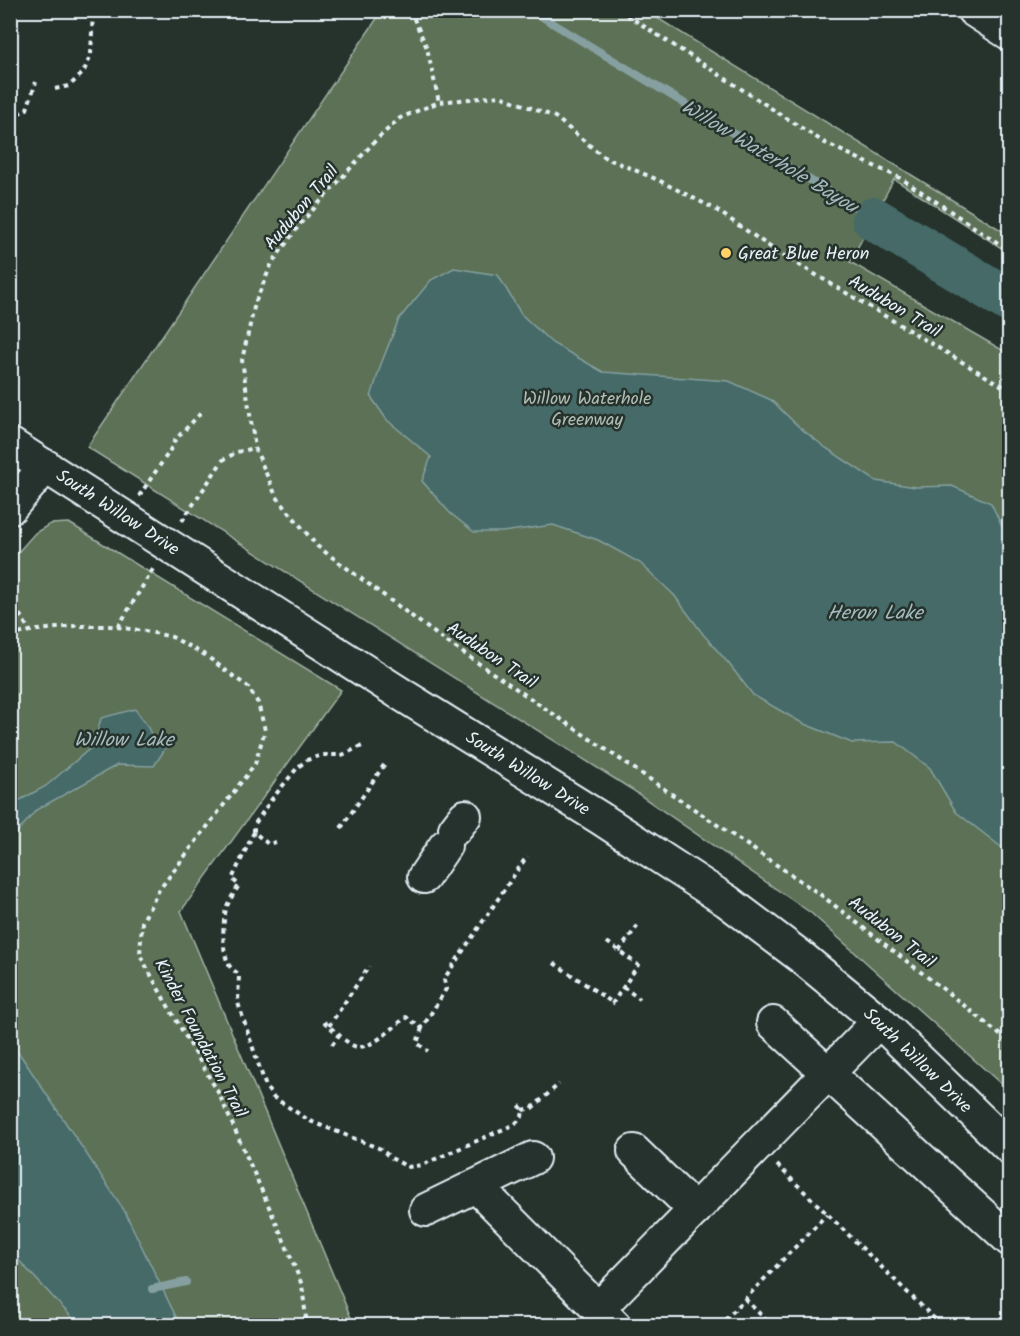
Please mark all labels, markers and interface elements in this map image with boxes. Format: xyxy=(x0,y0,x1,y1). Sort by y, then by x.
water label: Willow Waterhole Bayou xyxy=(675,92,865,224)
street label: Audubon Trail xyxy=(257,158,347,257)
place label: Great Blue Heron xyxy=(738,240,869,269)
marker: Great Blue Heron xyxy=(719,246,733,260)
street label: Audubon Trail xyxy=(842,268,947,347)
park label: Willow Waterhole Greenway xyxy=(523,385,651,435)
street label: South Willow Drive xyxy=(50,462,185,564)
water label: Heron Lake xyxy=(827,598,925,630)
street label: Audubon Trail xyxy=(440,615,543,698)
street label: South Willow Drive xyxy=(459,724,595,824)
water label: Willow Lake xyxy=(74,725,176,757)
street label: Audubon Trail xyxy=(841,890,942,977)
street label: Kinder Foundation Trail xyxy=(145,954,254,1124)
street label: South Willow Drive xyxy=(856,1001,978,1121)

